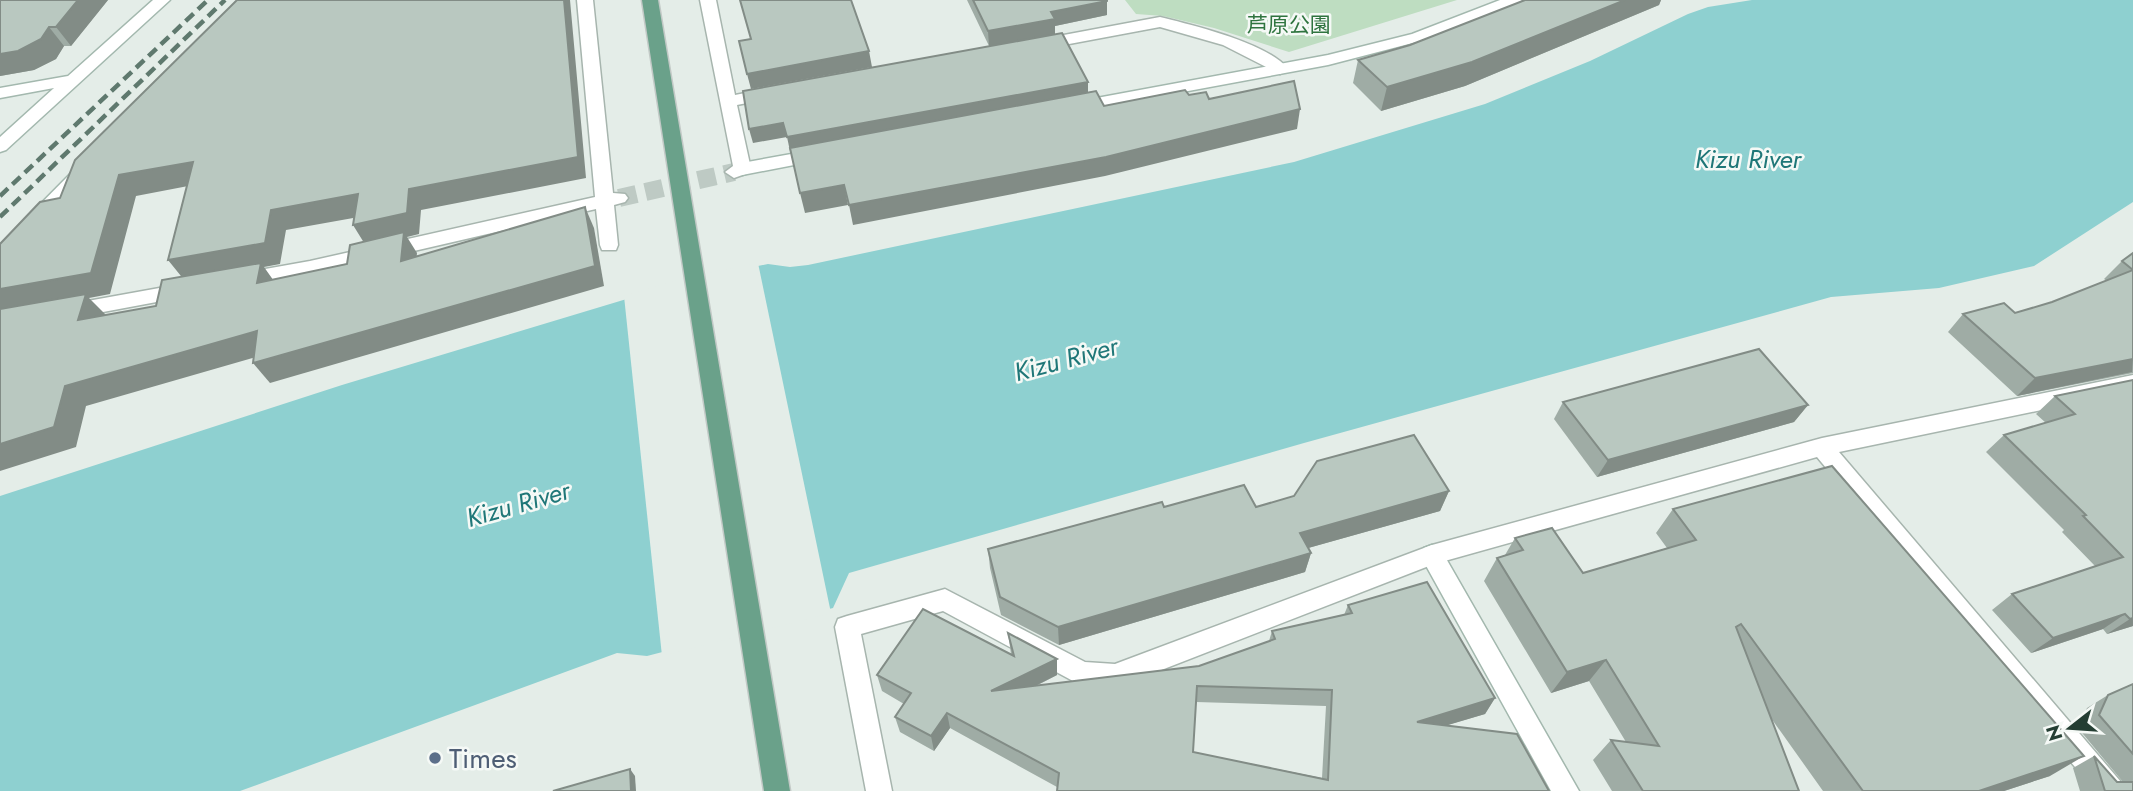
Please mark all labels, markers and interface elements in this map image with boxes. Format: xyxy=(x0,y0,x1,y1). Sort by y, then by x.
park label: 芦原公園 xyxy=(1247,10,1331,40)
water label: Kizu River xyxy=(1695,140,1802,178)
water label: Kizu River xyxy=(1010,327,1124,391)
water label: Kizu River xyxy=(462,471,576,537)
north arrow xyxy=(2035,693,2105,763)
text: N xyxy=(2039,722,2069,744)
place label: Times xyxy=(449,738,517,779)
marker: Times xyxy=(427,750,443,766)

